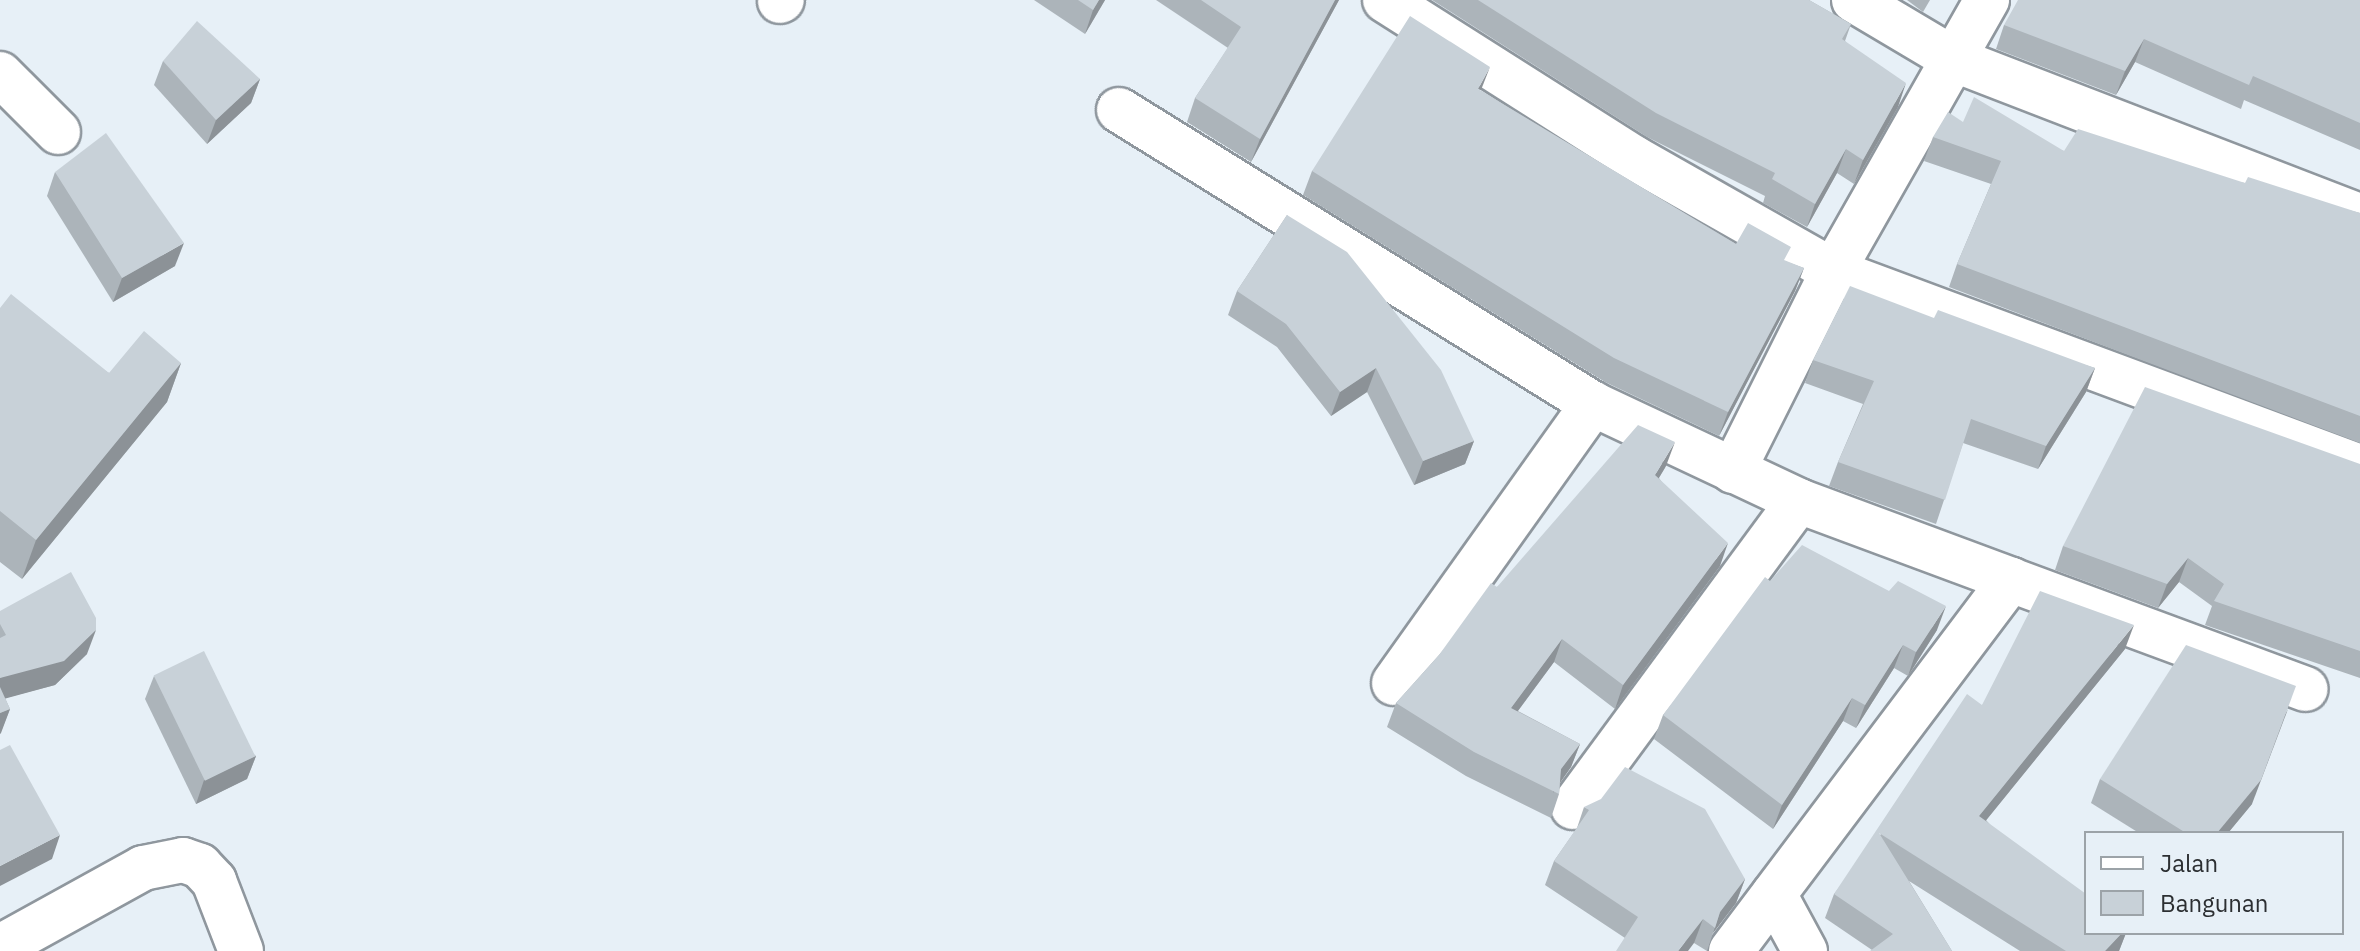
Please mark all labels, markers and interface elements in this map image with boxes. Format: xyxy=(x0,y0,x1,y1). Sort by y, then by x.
legend xyxy=(2084,831,2344,935)
text: Jalan xyxy=(2160,847,2218,879)
text: Bangunan xyxy=(2160,887,2268,919)

